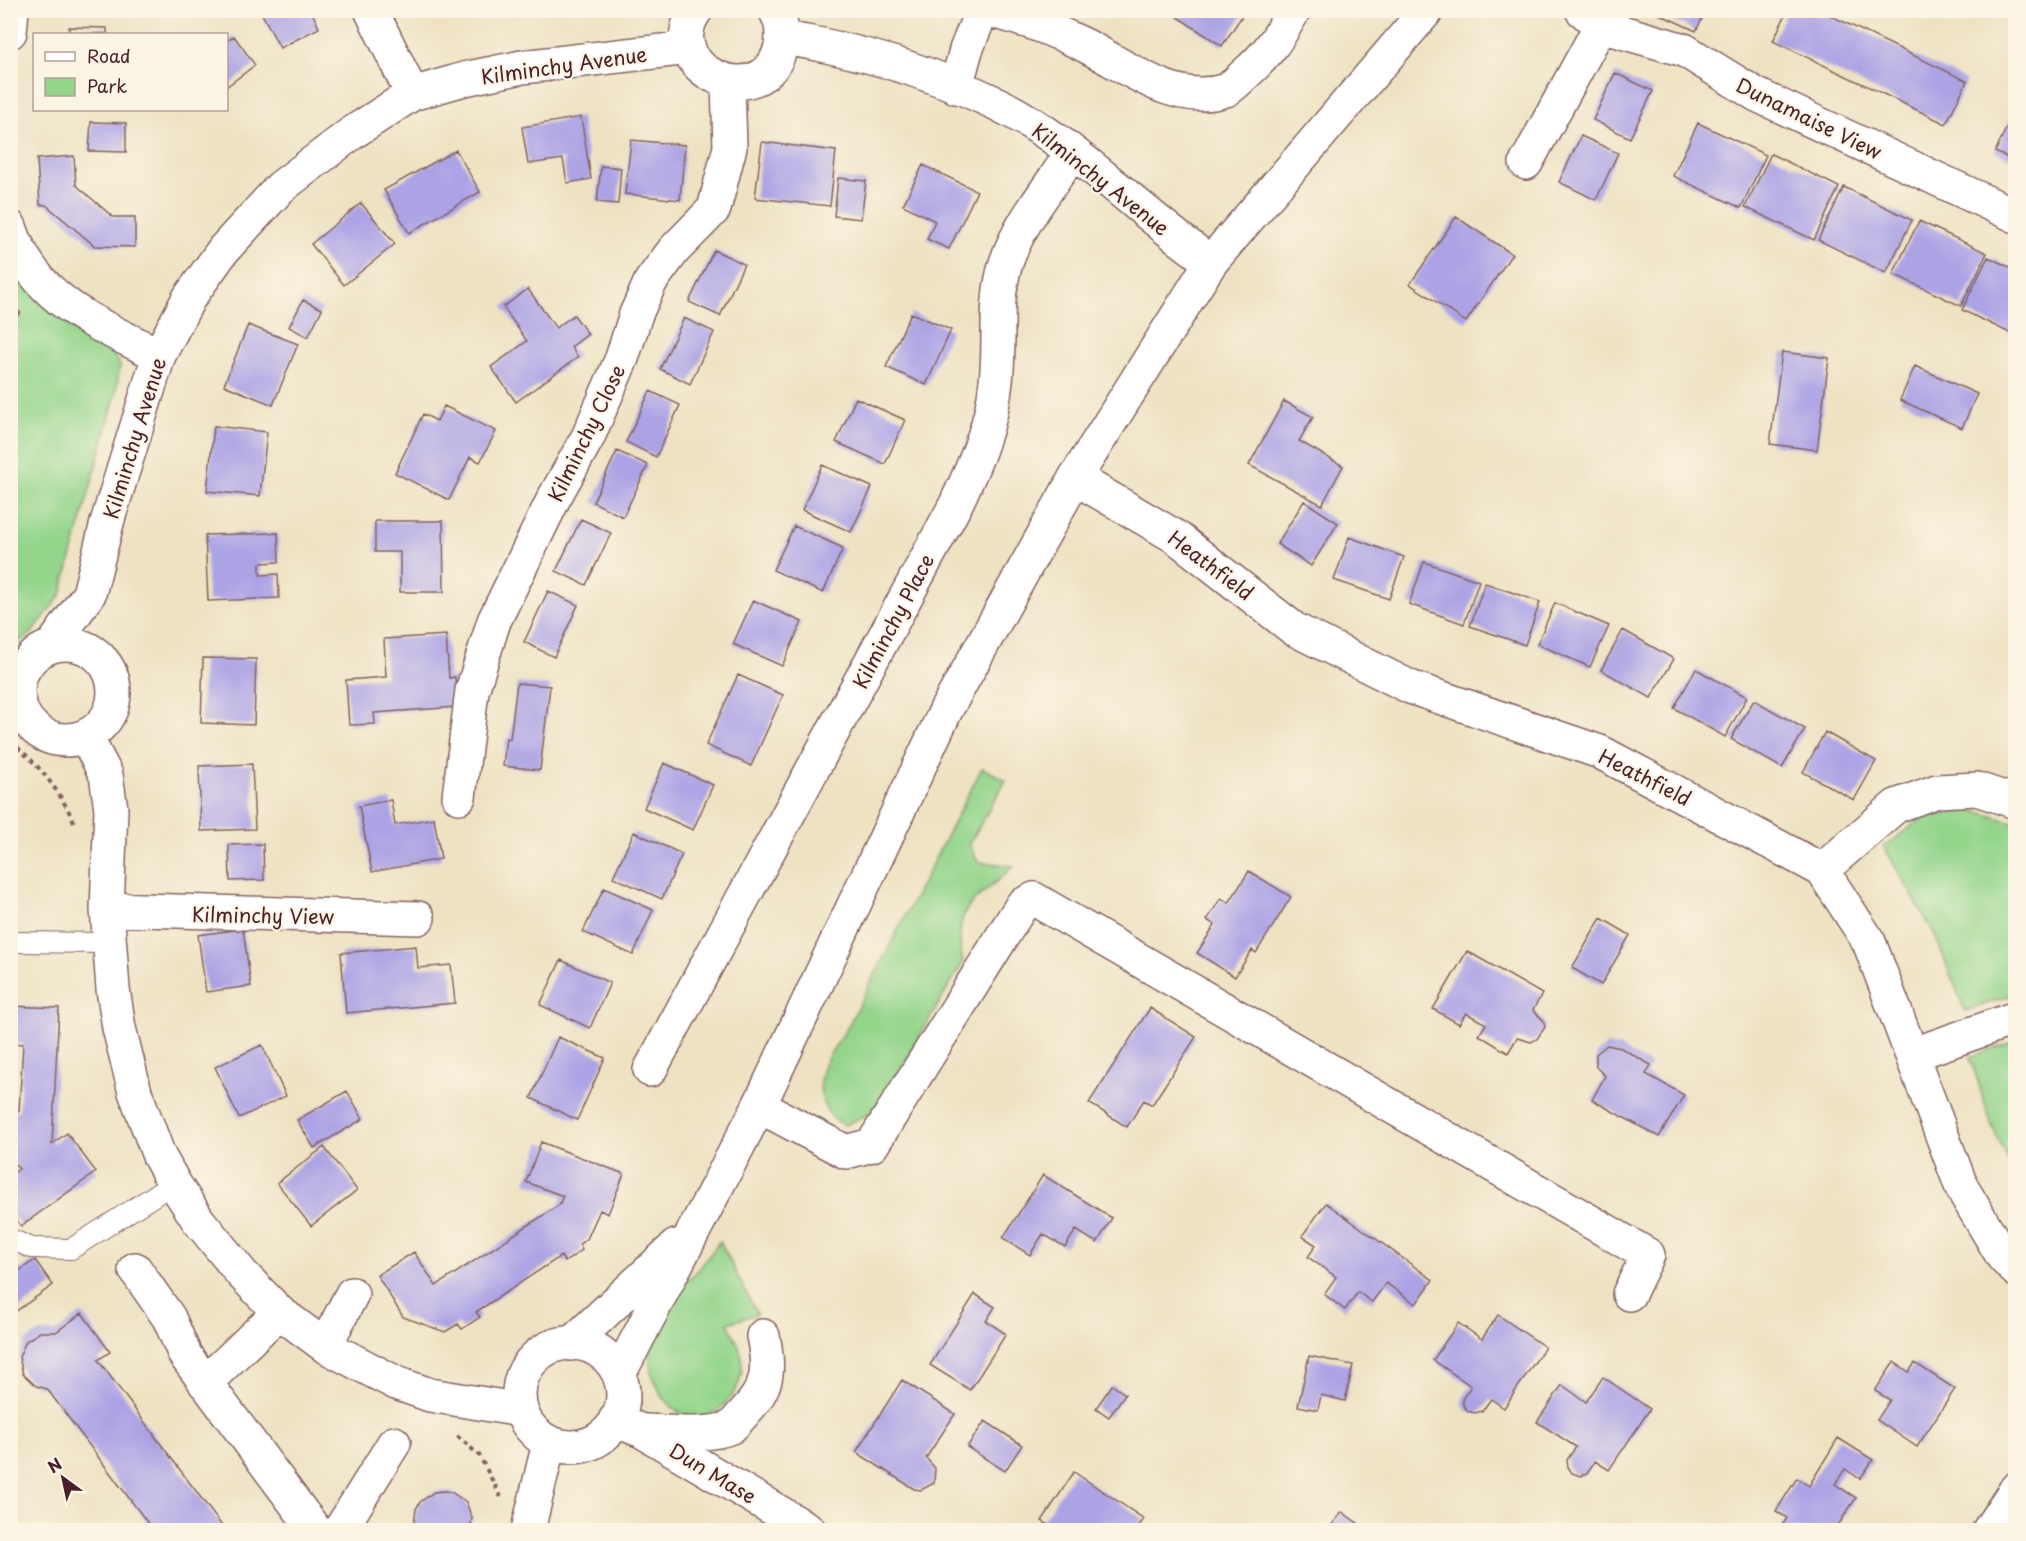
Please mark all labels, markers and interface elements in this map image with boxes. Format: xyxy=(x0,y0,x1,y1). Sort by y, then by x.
legend xyxy=(33,33,228,111)
street label: Kilminchy Avenue xyxy=(479,38,649,91)
text: Road xyxy=(87,42,131,69)
street label: Dunamaise View xyxy=(1731,70,1887,167)
text: Park xyxy=(87,72,127,99)
street label: Kilminchy Avenue xyxy=(1026,116,1176,242)
street label: Kilminchy Avenue xyxy=(95,354,173,522)
street label: Kilminchy Close xyxy=(540,359,632,507)
street label: Heathfield xyxy=(1162,523,1260,607)
street label: Kilminchy Place xyxy=(845,548,941,694)
street label: Heathfield xyxy=(1594,741,1696,813)
street label: Kilminchy View xyxy=(192,899,335,931)
street label: Dun Mase xyxy=(664,1435,762,1511)
north arrow xyxy=(33,1448,93,1508)
text: N xyxy=(42,1451,66,1478)

